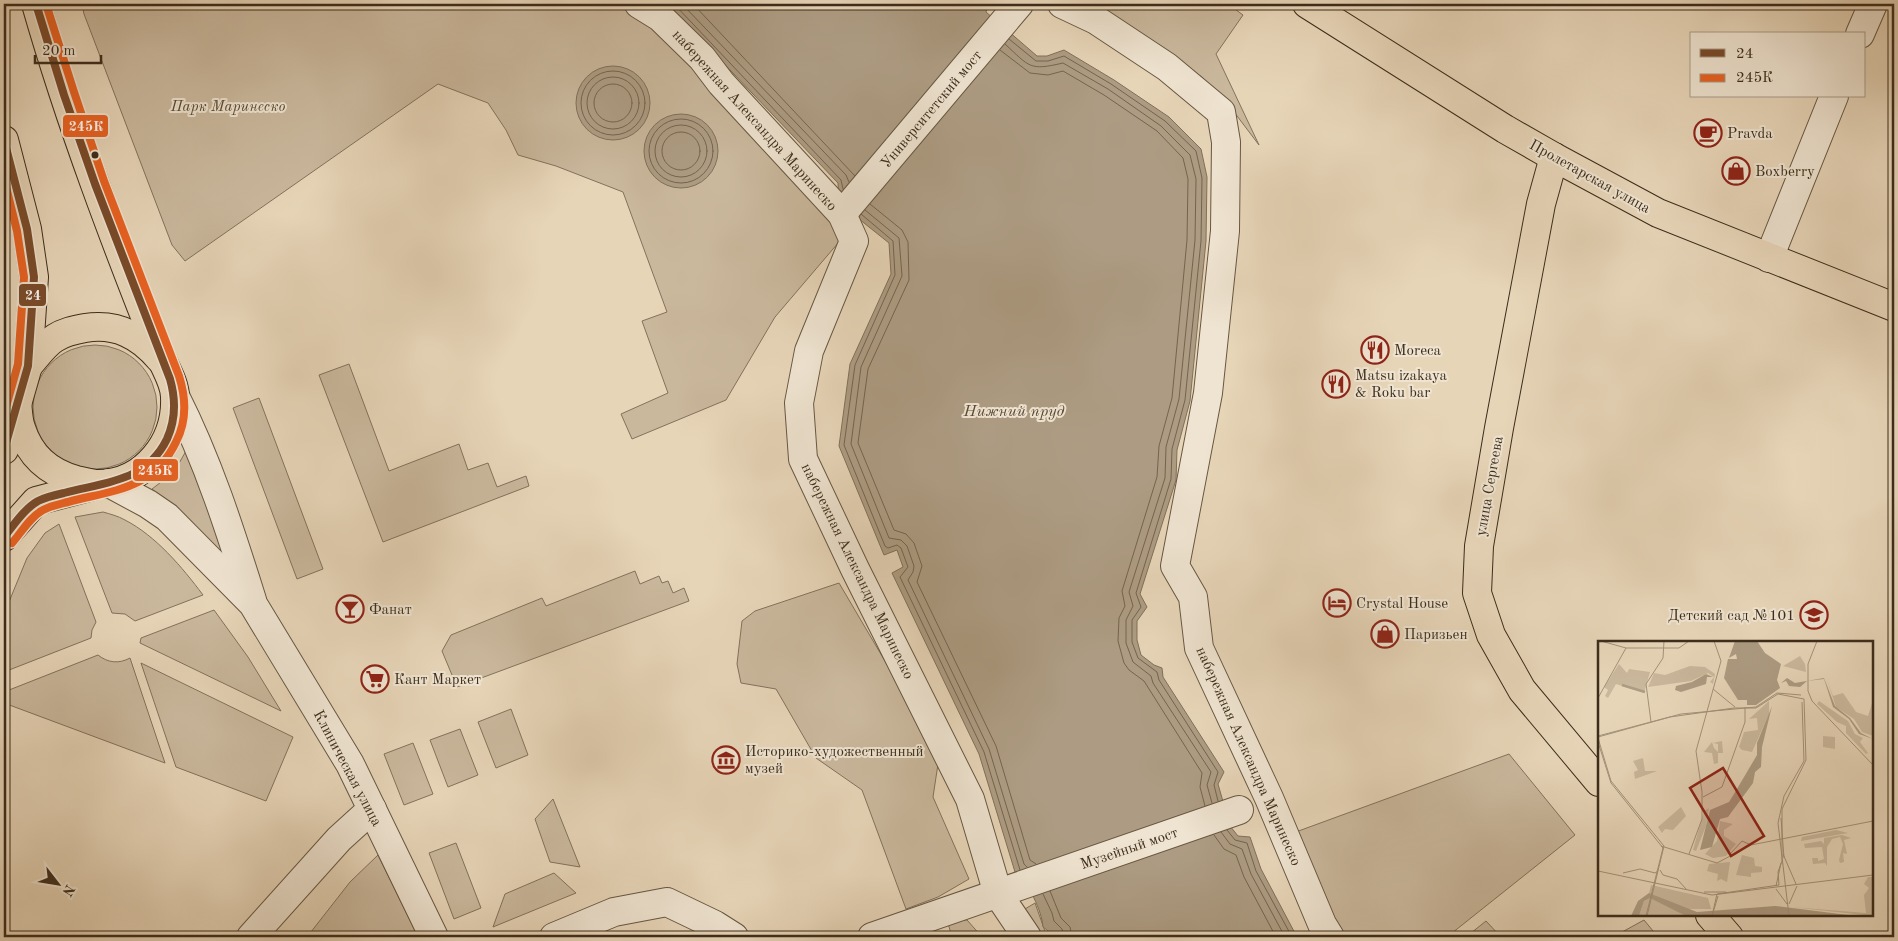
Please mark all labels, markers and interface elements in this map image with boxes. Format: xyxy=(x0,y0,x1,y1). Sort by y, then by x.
street label: набережная Александра Маринеско xyxy=(669,28,839,214)
scale bar xyxy=(35,32,101,64)
legend xyxy=(1690,32,1866,98)
text: 20 m xyxy=(42,44,76,59)
text: 24 xyxy=(1736,47,1753,62)
street label: Университетский мост xyxy=(879,48,986,172)
text: 245К xyxy=(1736,71,1773,86)
park label: Парк Маринеско xyxy=(170,100,285,115)
line badge: 245К xyxy=(62,114,109,138)
cafe icon: Pravda xyxy=(1693,118,1723,148)
text: 245К xyxy=(69,120,104,134)
place label: Pravda xyxy=(1727,127,1773,142)
street label: Пролетарская улица xyxy=(1526,138,1653,217)
unlabelled marker xyxy=(90,150,100,160)
shop icon: Boxberry xyxy=(1721,156,1751,186)
place label: Boxberry xyxy=(1755,165,1815,180)
line badge: 24 xyxy=(18,283,47,307)
text: 24 xyxy=(25,289,41,303)
restaurant icon: Moreca xyxy=(1360,335,1390,365)
place label: Moreca xyxy=(1394,344,1442,359)
restaurant icon: Matsu izakaya & Roku bar xyxy=(1321,369,1351,399)
place label: Matsu izakaya & Roku bar xyxy=(1355,369,1447,401)
water label: Нижний пруд xyxy=(963,404,1064,420)
street label: улица Сергеева xyxy=(1474,434,1507,538)
line badge: 245К xyxy=(132,458,179,482)
street label: набережная Александра Маринеско xyxy=(798,461,916,682)
text: 245К xyxy=(138,464,173,478)
hotel icon: Crystal House xyxy=(1322,588,1352,618)
bar icon: Фанат xyxy=(335,594,365,624)
place label: Crystal House xyxy=(1356,597,1448,612)
school or university icon: Детский сад №101 xyxy=(1799,600,1829,630)
place label: Фанат xyxy=(369,603,412,618)
place label: Детский сад №101 xyxy=(1668,609,1795,624)
shop icon: Паризьен xyxy=(1370,619,1400,649)
place label: Паризьен xyxy=(1404,628,1468,643)
inset map xyxy=(1598,641,1873,916)
street label: набережная Александра Маринеско xyxy=(1192,645,1303,868)
supermarket icon: Кант Маркет xyxy=(360,664,390,694)
place label: Кант Маркет xyxy=(394,673,481,688)
street label: Клиническая улица xyxy=(310,708,384,830)
museum icon: Историко-художественный музей xyxy=(711,745,741,775)
place label: Историко-художественный музей xyxy=(745,745,924,777)
street label: Музейный мост xyxy=(1079,826,1180,873)
north arrow xyxy=(32,858,82,908)
text: N xyxy=(59,882,77,899)

